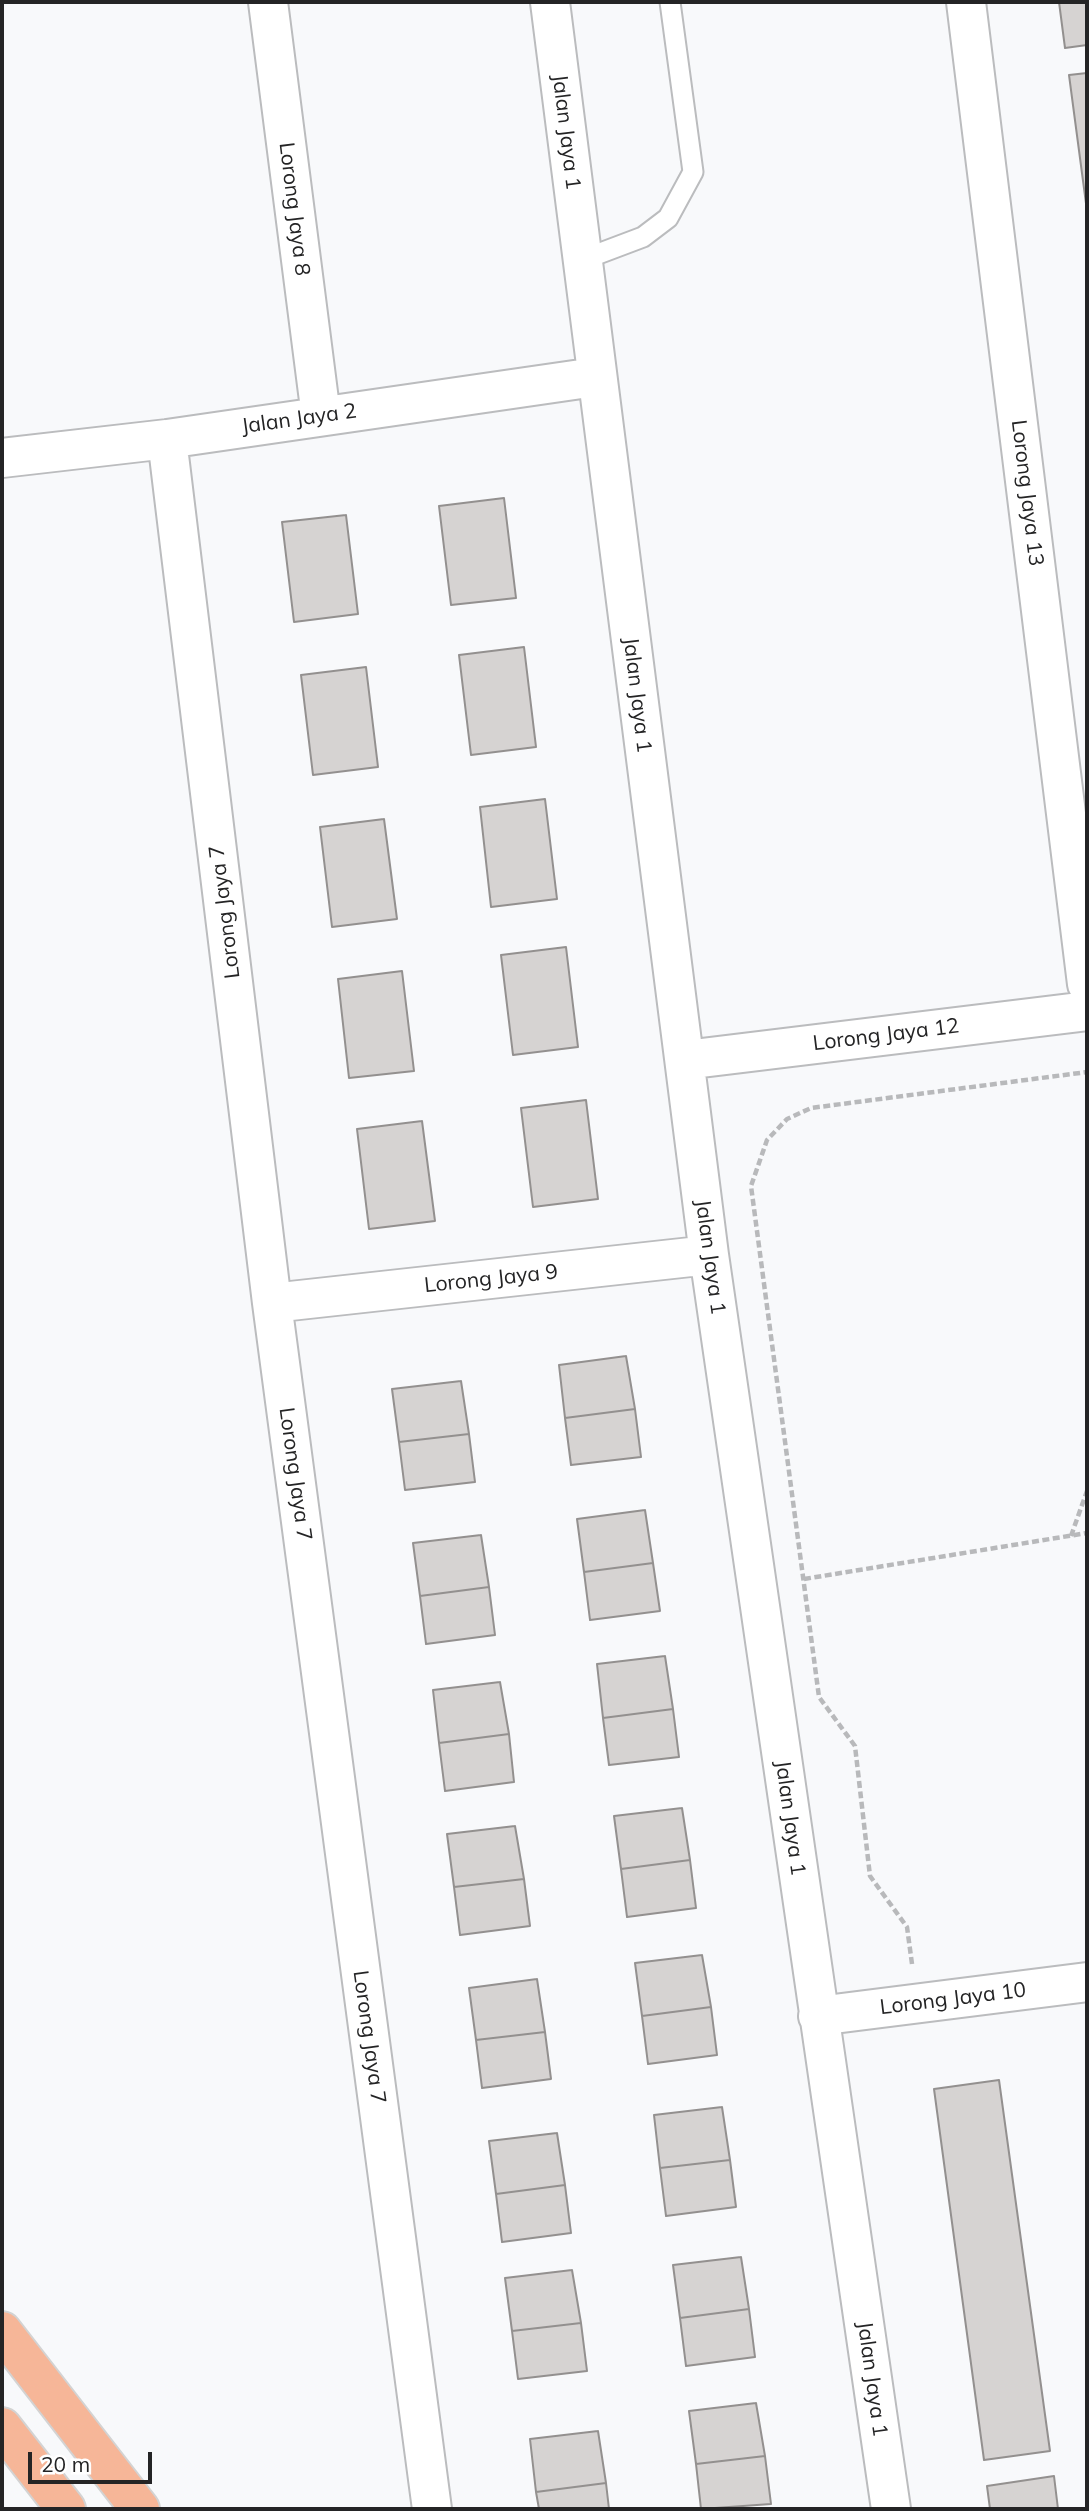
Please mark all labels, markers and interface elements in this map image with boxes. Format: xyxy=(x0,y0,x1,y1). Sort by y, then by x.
street label: Jalan Jaya 1 xyxy=(546,73,586,191)
street label: Lorong Jaya 8 xyxy=(273,141,315,277)
street label: Jalan Jaya 2 xyxy=(240,398,358,440)
street label: Lorong Jaya 13 xyxy=(1006,419,1048,567)
street label: Jalan Jaya 1 xyxy=(617,636,657,754)
street label: Lorong Jaya 7 xyxy=(204,844,246,980)
street label: Lorong Jaya 12 xyxy=(812,1014,960,1056)
street label: Jalan Jaya 1 xyxy=(689,1198,731,1316)
street label: Lorong Jaya 9 xyxy=(423,1259,559,1299)
street label: Lorong Jaya 7 xyxy=(273,1406,317,1542)
street label: Jalan Jaya 1 xyxy=(769,1759,811,1877)
street label: Lorong Jaya 7 xyxy=(347,1969,391,2105)
street label: Lorong Jaya 10 xyxy=(879,1978,1027,2020)
street label: Jalan Jaya 1 xyxy=(851,2320,893,2438)
scale bar xyxy=(32,2438,156,2482)
text: 20 m xyxy=(41,2451,90,2477)

